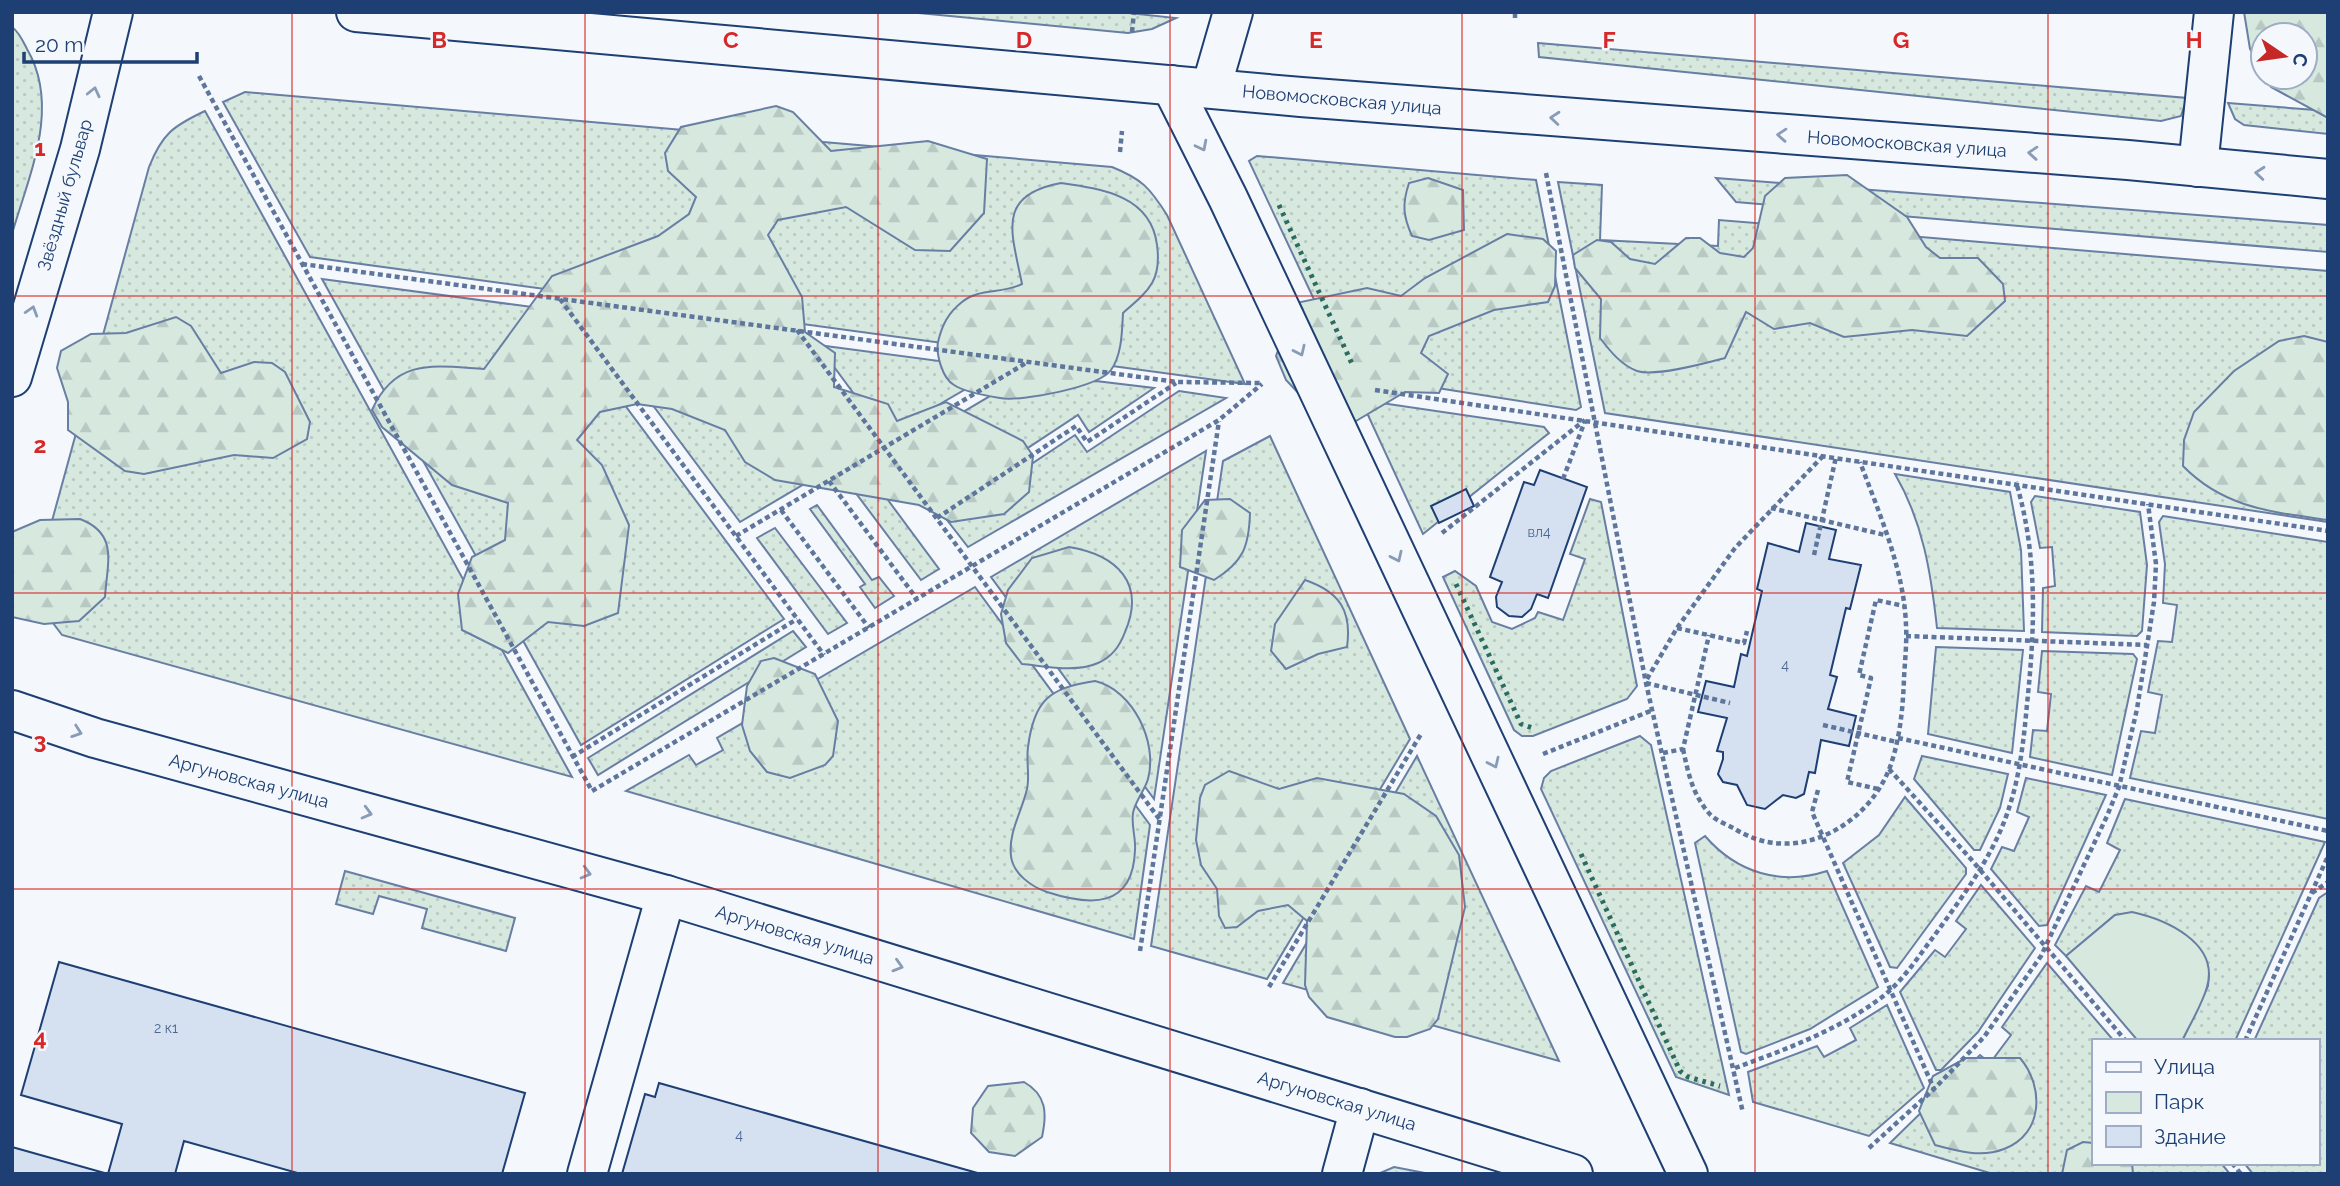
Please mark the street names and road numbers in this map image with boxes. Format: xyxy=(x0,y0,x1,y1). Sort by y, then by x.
street label: Новомосковская улица xyxy=(1242,80,1443,119)
street label: Звёздный бульвар xyxy=(33,117,96,273)
street label: Новомосковская улица xyxy=(1807,126,2008,161)
street label: Аргуновская улица xyxy=(167,749,331,812)
street label: Аргуновская улица xyxy=(713,900,877,969)
street label: Аргуновская улица xyxy=(1255,1066,1419,1135)

